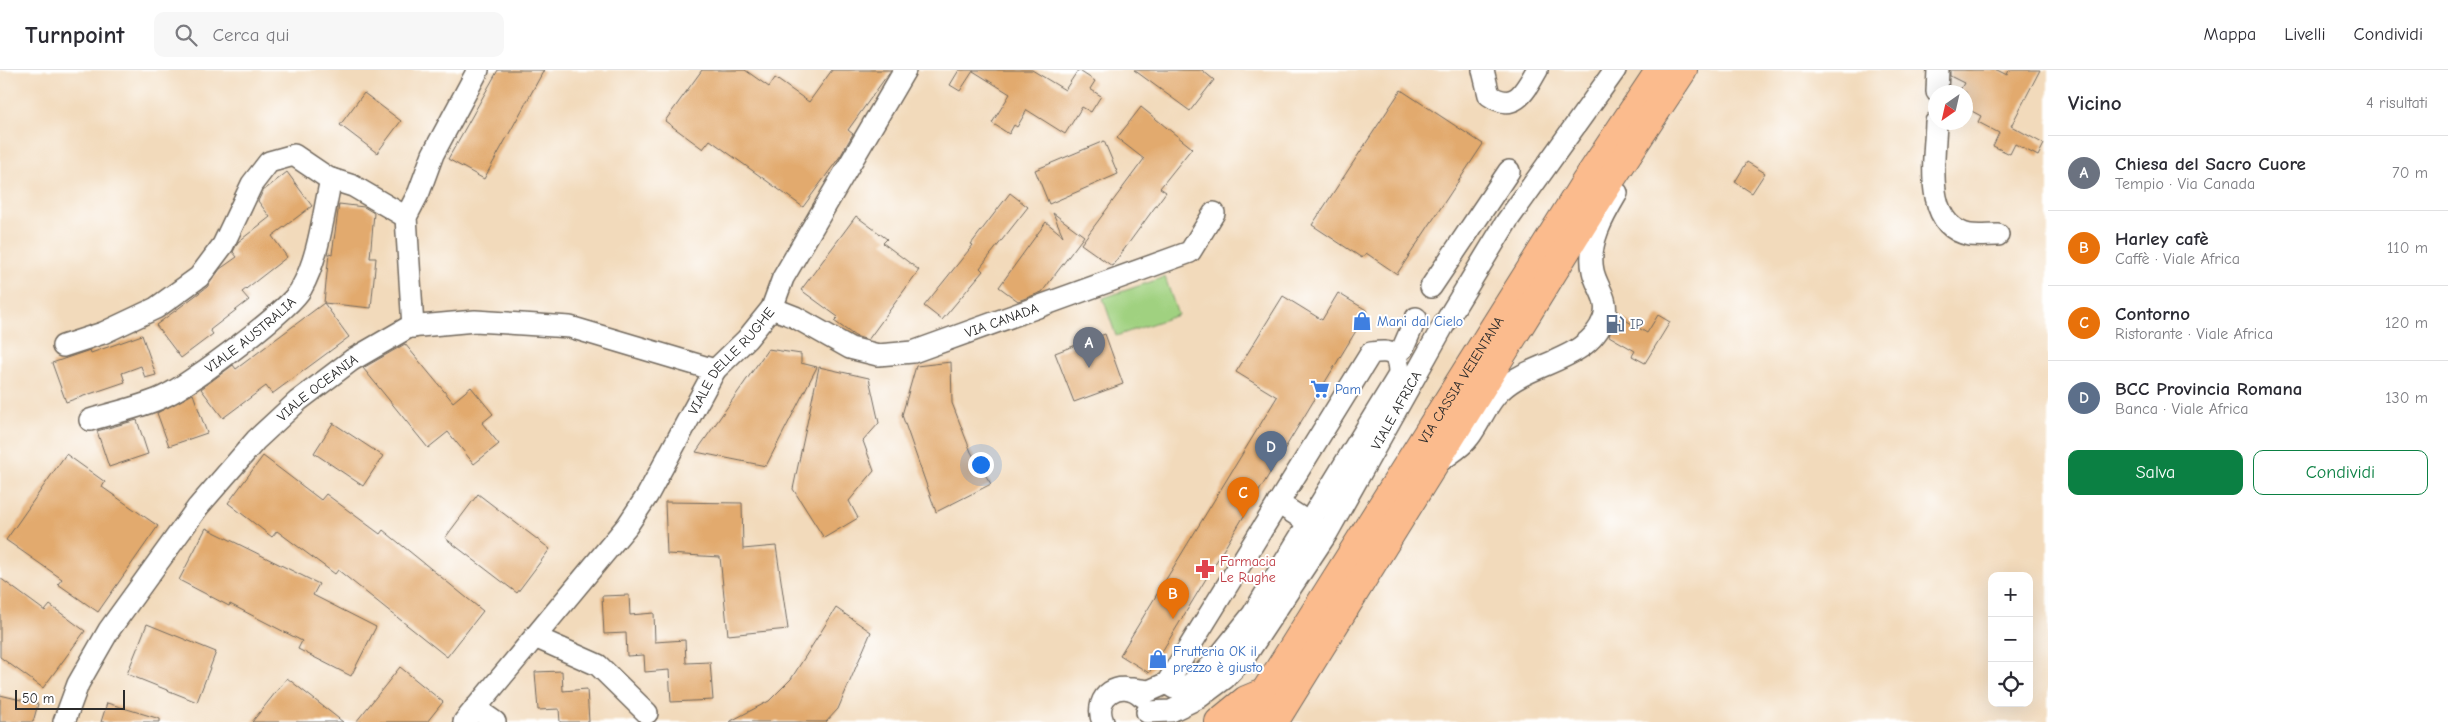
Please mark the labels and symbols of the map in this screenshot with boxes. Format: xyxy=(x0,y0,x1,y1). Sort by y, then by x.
north arrow xyxy=(1928,85,1973,130)
street label: VIALE AUSTRALIA xyxy=(201,293,299,376)
street label: VIA CANADA xyxy=(963,299,1041,341)
street label: VIALE DELLE RUGHE xyxy=(684,304,778,417)
shop icon: Mani dal Cielo xyxy=(1351,310,1373,332)
place label: Mani dal Cielo xyxy=(1377,313,1463,330)
street label: VIA CASSIA VEIENTANA xyxy=(1415,313,1507,447)
fuel station icon: IP xyxy=(1604,313,1626,335)
place label: IP xyxy=(1630,316,1643,333)
pin: A xyxy=(1073,327,1105,368)
street label: VIALE OCEANIA xyxy=(273,350,360,425)
street label: VIALE AFRICA xyxy=(1367,368,1425,453)
supermarket icon: Pam xyxy=(1309,378,1331,400)
place label: Pam xyxy=(1335,381,1361,398)
pin: D xyxy=(1255,431,1287,472)
your location xyxy=(968,452,994,478)
pin: C xyxy=(1227,477,1259,518)
place label: Farmacia Le Rughe xyxy=(1220,553,1276,586)
pharmacy icon: Farmacia Le Rughe xyxy=(1194,558,1216,580)
pin: B xyxy=(1157,578,1189,619)
place label: Frutteria OK il prezzo è giusto xyxy=(1173,643,1263,676)
shop icon: Frutteria OK il prezzo è giusto xyxy=(1147,648,1169,670)
scale bar xyxy=(15,687,125,710)

